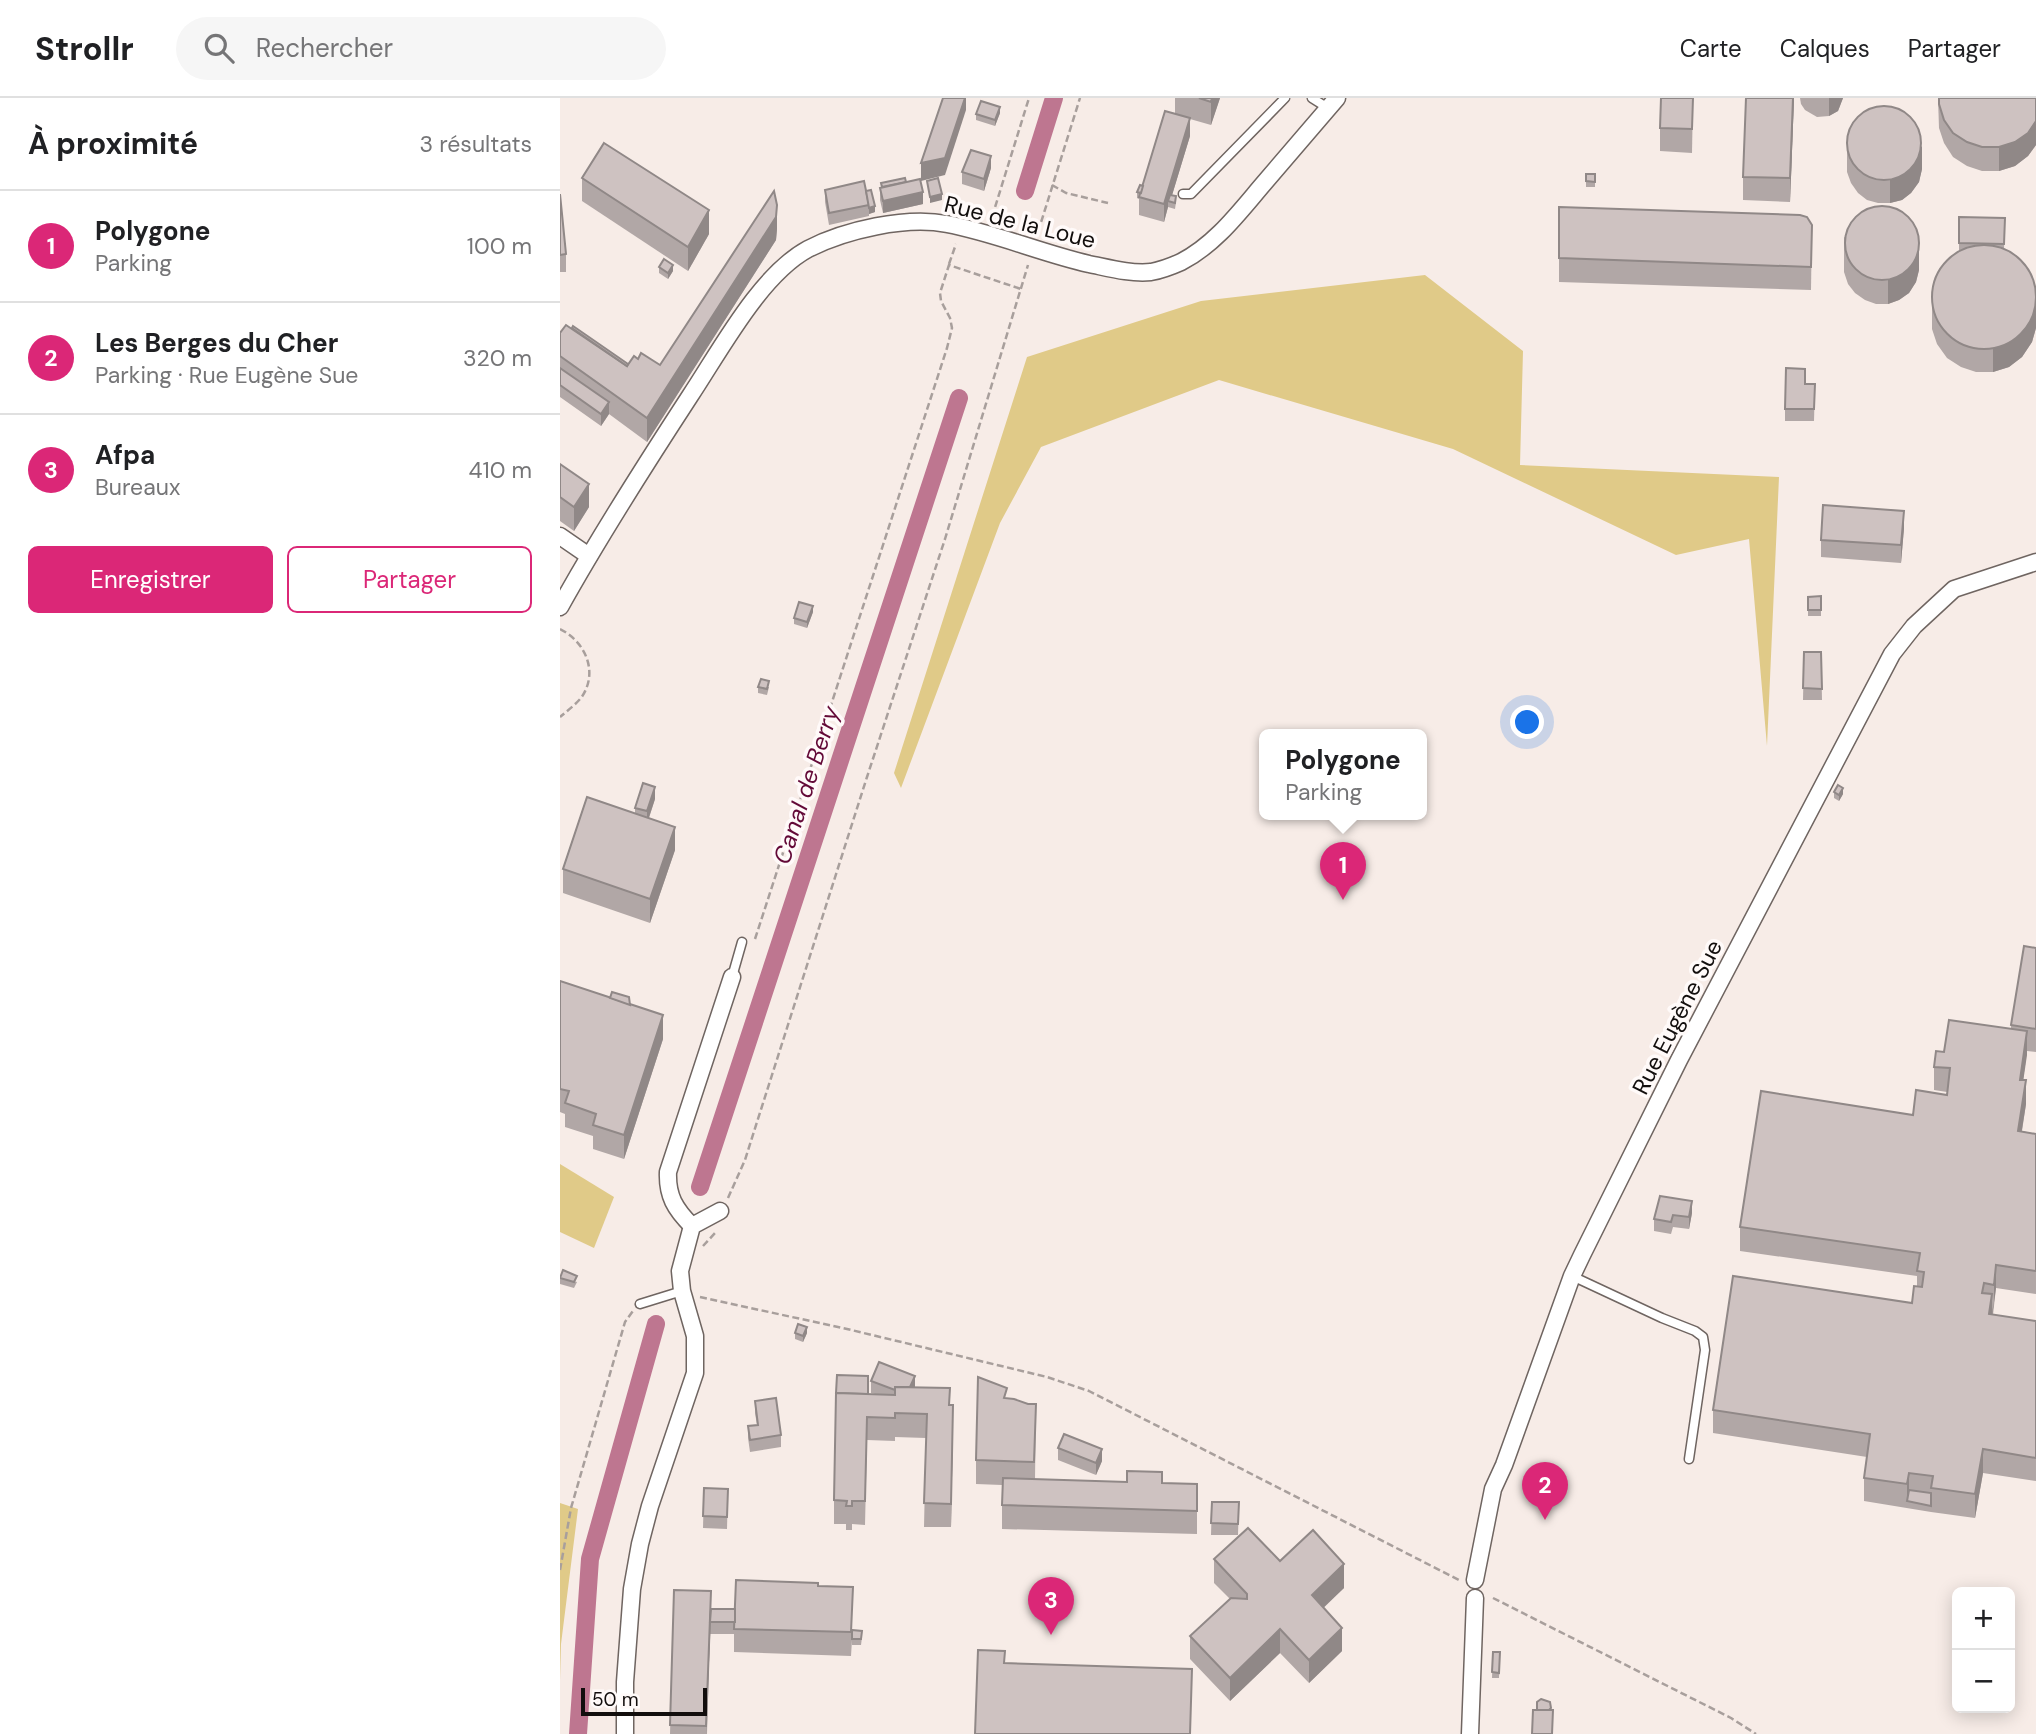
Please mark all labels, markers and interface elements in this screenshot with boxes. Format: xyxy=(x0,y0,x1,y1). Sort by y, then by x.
search box xyxy=(176,17,666,80)
text: Strollr xyxy=(35,27,134,70)
icon: search xyxy=(200,29,238,67)
text: Rechercher xyxy=(256,31,393,65)
text: Carte xyxy=(1680,33,1742,64)
text: Calques xyxy=(1780,33,1870,64)
text: Partager xyxy=(1908,33,2001,64)
text: À proximité xyxy=(28,124,198,163)
text: 3 résultats xyxy=(420,129,532,159)
street label: Rue de la Loue xyxy=(941,189,1099,255)
text: Polygone xyxy=(95,214,210,248)
text: 1 xyxy=(47,231,55,261)
text: 100 m xyxy=(467,231,532,261)
text: Parking xyxy=(95,248,172,278)
text: Les Berges du Cher xyxy=(95,326,338,360)
text: 2 xyxy=(44,343,58,373)
text: 320 m xyxy=(463,343,532,373)
text: Parking · Rue Eugène Sue xyxy=(95,360,358,390)
text: Afpa xyxy=(95,438,155,472)
text: 3 xyxy=(44,455,58,485)
text: 410 m xyxy=(469,455,532,485)
text: Bureaux xyxy=(95,472,180,502)
button: Enregistrer xyxy=(28,546,273,613)
button: Partager xyxy=(287,546,532,613)
water label: Canal de Berry xyxy=(766,701,846,868)
your location xyxy=(1510,705,1544,739)
popup xyxy=(1259,729,1427,820)
text: Polygone xyxy=(1285,743,1401,777)
text: Parking xyxy=(1285,777,1362,807)
pin: 1 xyxy=(1320,842,1366,900)
street label: Rue Eugène Sue xyxy=(1625,935,1729,1099)
pin: 2 xyxy=(1522,1462,1568,1520)
pin: 3 xyxy=(1028,1577,1074,1635)
map controls xyxy=(1952,1587,2015,1713)
button: + xyxy=(1952,1587,2015,1650)
button: − xyxy=(1952,1650,2015,1713)
scale bar xyxy=(581,1685,707,1717)
text: 50 m xyxy=(592,1687,639,1712)

